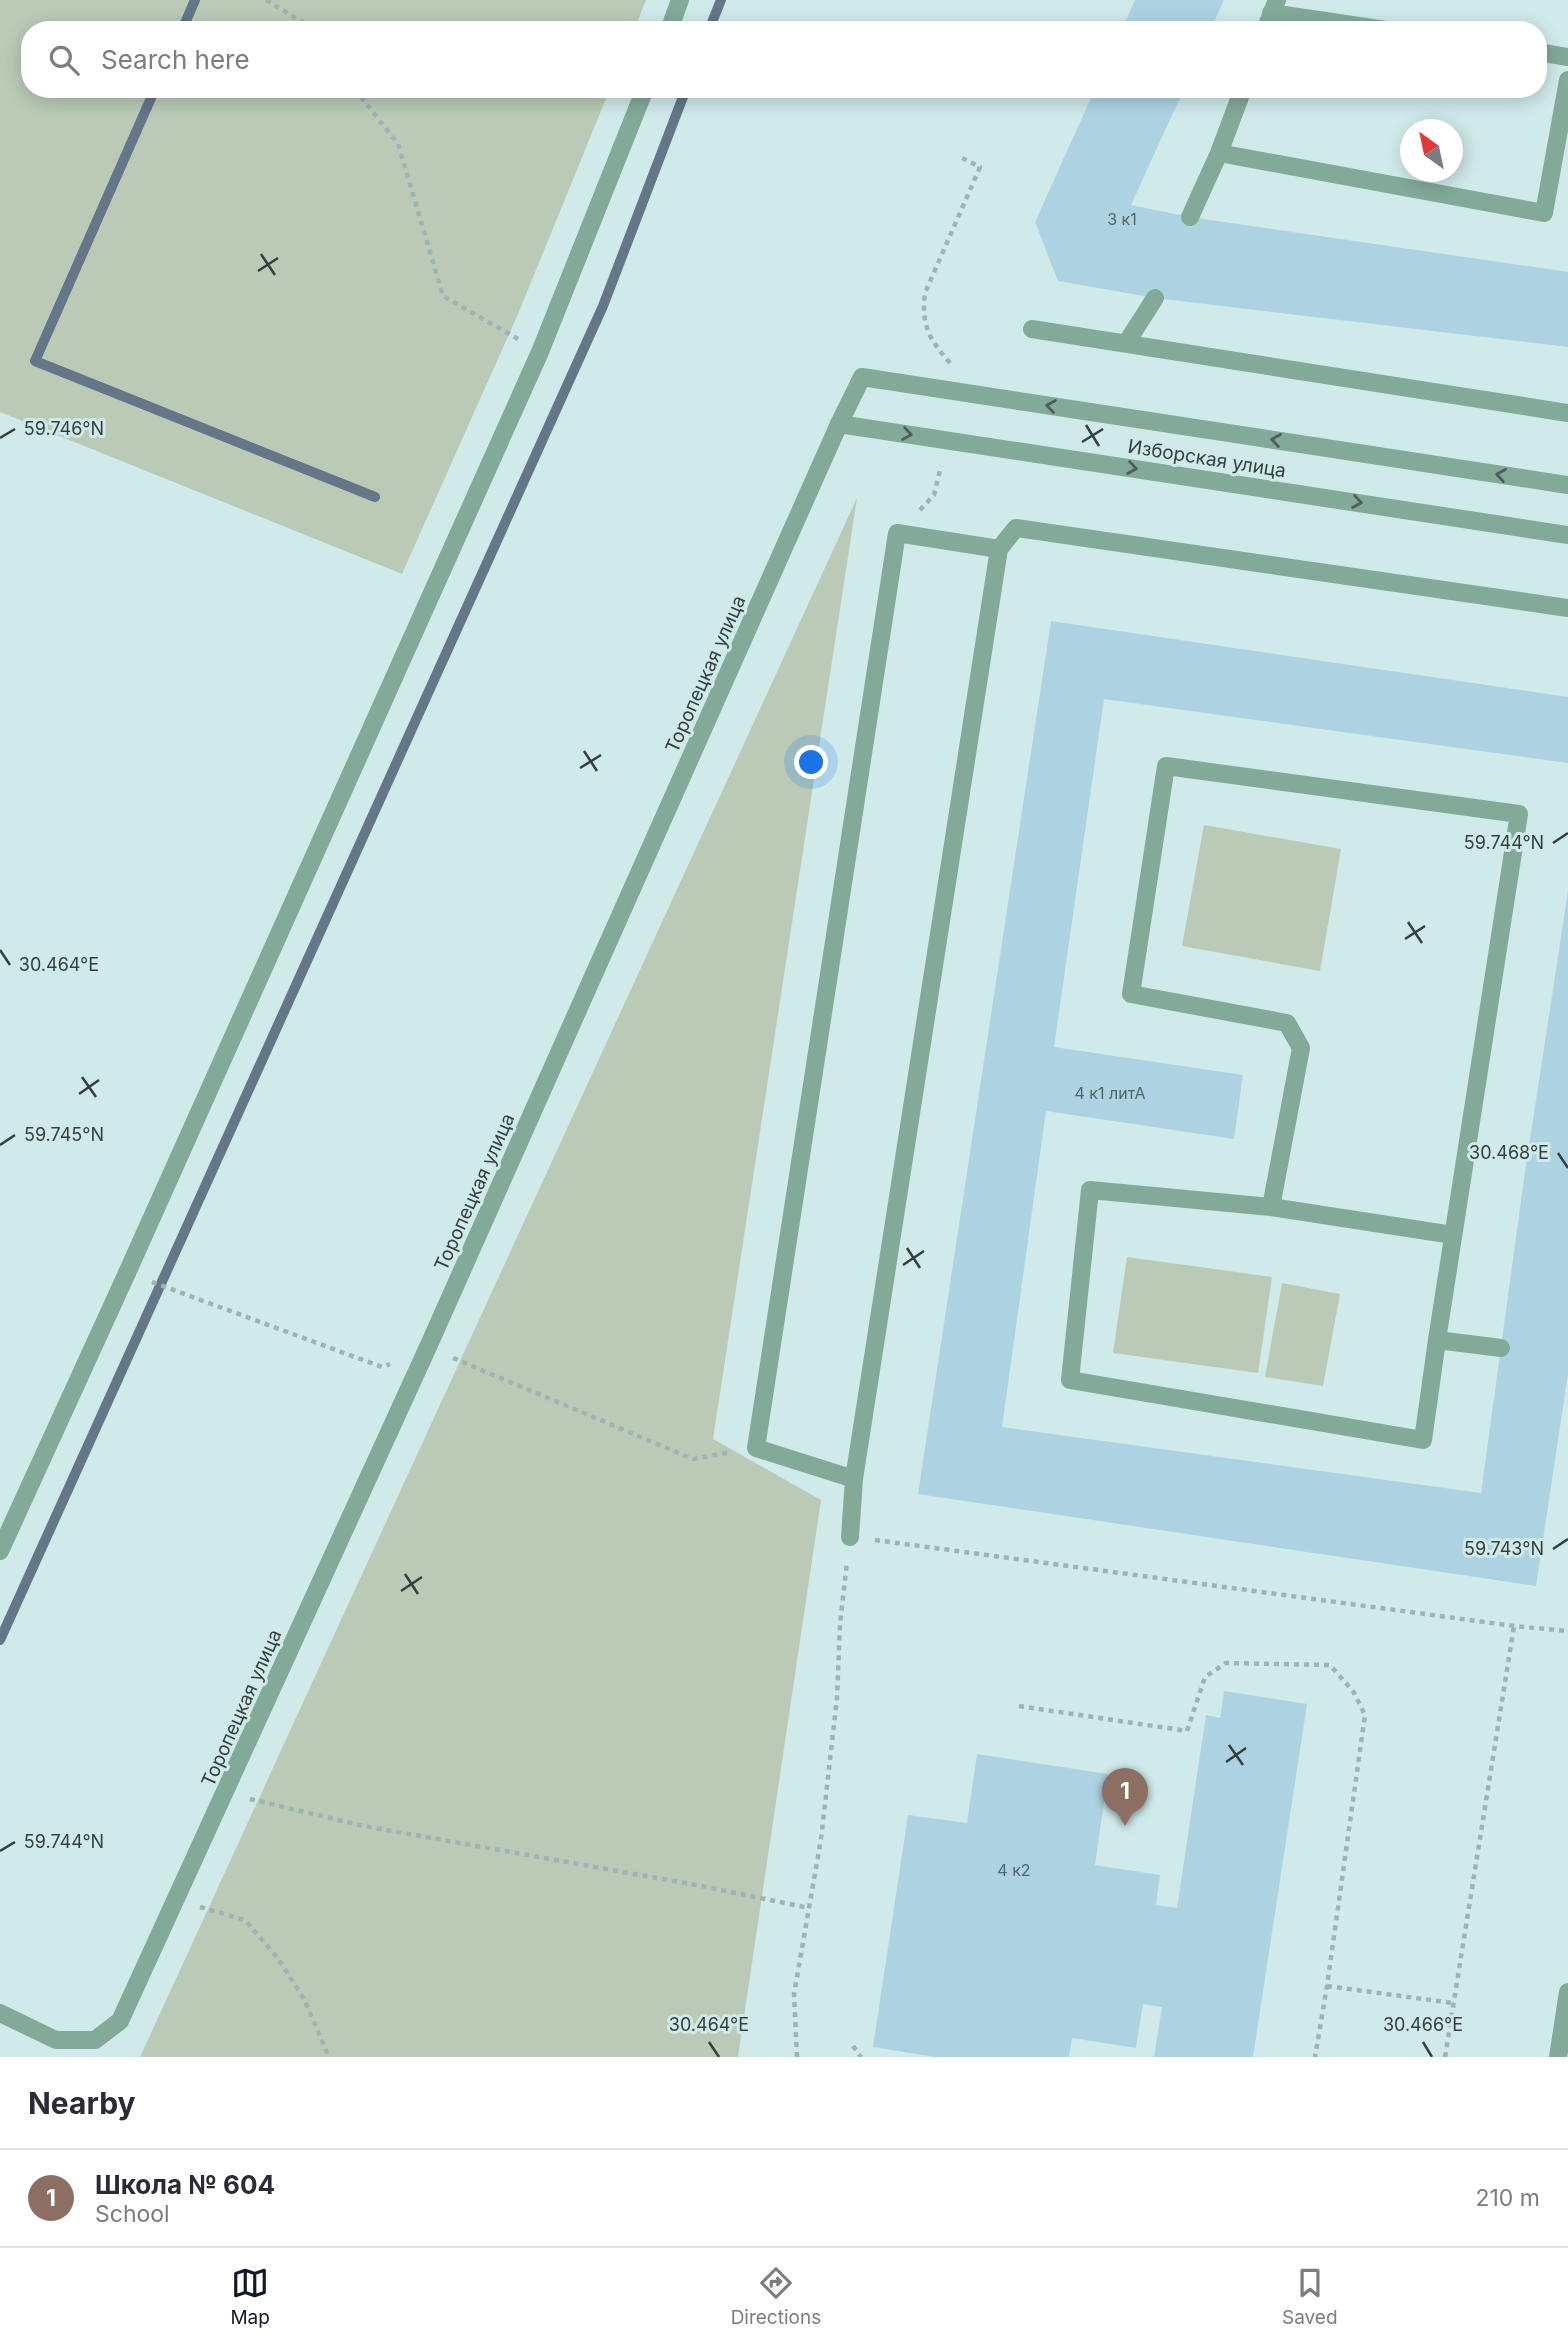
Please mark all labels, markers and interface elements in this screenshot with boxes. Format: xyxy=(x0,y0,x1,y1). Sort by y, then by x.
search box xyxy=(21,21,1547,98)
icon: search xyxy=(45,41,83,79)
text: Search here xyxy=(101,44,250,75)
north arrow xyxy=(1400,119,1463,182)
house number: 3 к1 xyxy=(1107,209,1137,229)
one-way arrow xyxy=(1045,399,1057,414)
text: 59.746°N xyxy=(24,418,104,439)
one-way arrow xyxy=(901,426,913,441)
one-way arrow xyxy=(1270,433,1282,448)
street label: Изборская улица xyxy=(1126,435,1288,482)
one-way arrow xyxy=(1126,460,1138,475)
one-way arrow xyxy=(1495,467,1506,482)
one-way arrow xyxy=(1351,495,1363,510)
street label: Торопецкая улица xyxy=(660,592,750,756)
your location xyxy=(794,745,828,779)
text: 59.744°N xyxy=(1464,832,1544,853)
text: 30.464°E xyxy=(19,954,99,975)
house number: 4 к1 литА xyxy=(1074,1083,1146,1103)
street label: Торопецкая улица xyxy=(429,1110,519,1274)
text: 59.745°N xyxy=(24,1124,104,1145)
text: 30.468°E xyxy=(1469,1142,1549,1163)
text: 59.743°N xyxy=(1464,1538,1544,1559)
street label: Торопецкая улица xyxy=(196,1626,286,1790)
pin: 1 xyxy=(1102,1768,1148,1826)
text: 59.744°N xyxy=(24,1831,104,1852)
house number: 4 к2 xyxy=(997,1860,1031,1880)
text: 30.464°E xyxy=(669,2014,749,2035)
text: 30.466°E xyxy=(1383,2014,1463,2035)
text: Nearby xyxy=(28,2085,136,2121)
text: Школа № 604 xyxy=(95,2169,275,2200)
text: 1 xyxy=(46,2184,56,2212)
text: 210 m xyxy=(1475,2184,1540,2212)
text: School xyxy=(95,2200,170,2228)
tab: Map xyxy=(230,2264,270,2329)
tab: Directions xyxy=(731,2264,821,2329)
tab: Saved xyxy=(1282,2264,1338,2329)

